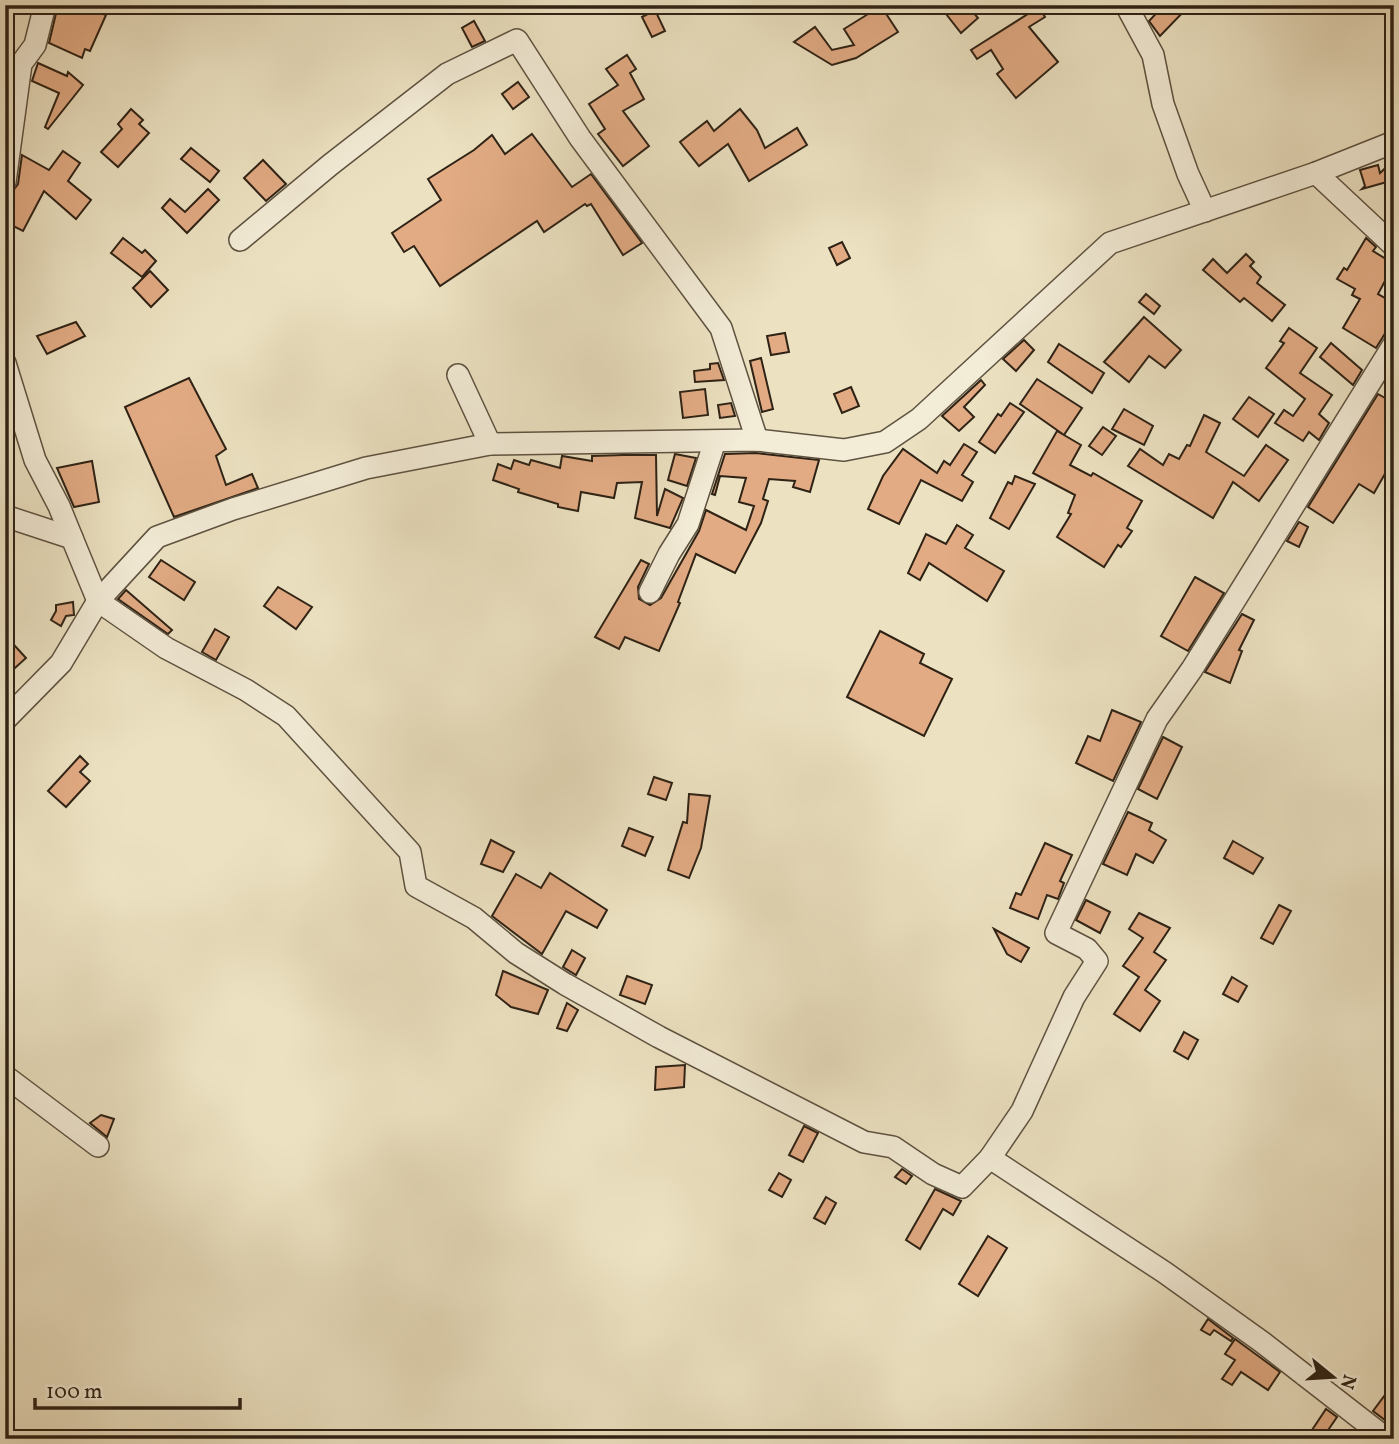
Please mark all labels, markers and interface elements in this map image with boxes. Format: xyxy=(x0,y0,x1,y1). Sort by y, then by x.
north arrow xyxy=(1298,1342,1368,1412)
scale bar xyxy=(35,1367,240,1411)
text: N xyxy=(1333,1371,1362,1392)
text: 100 m xyxy=(46,1378,103,1407)

